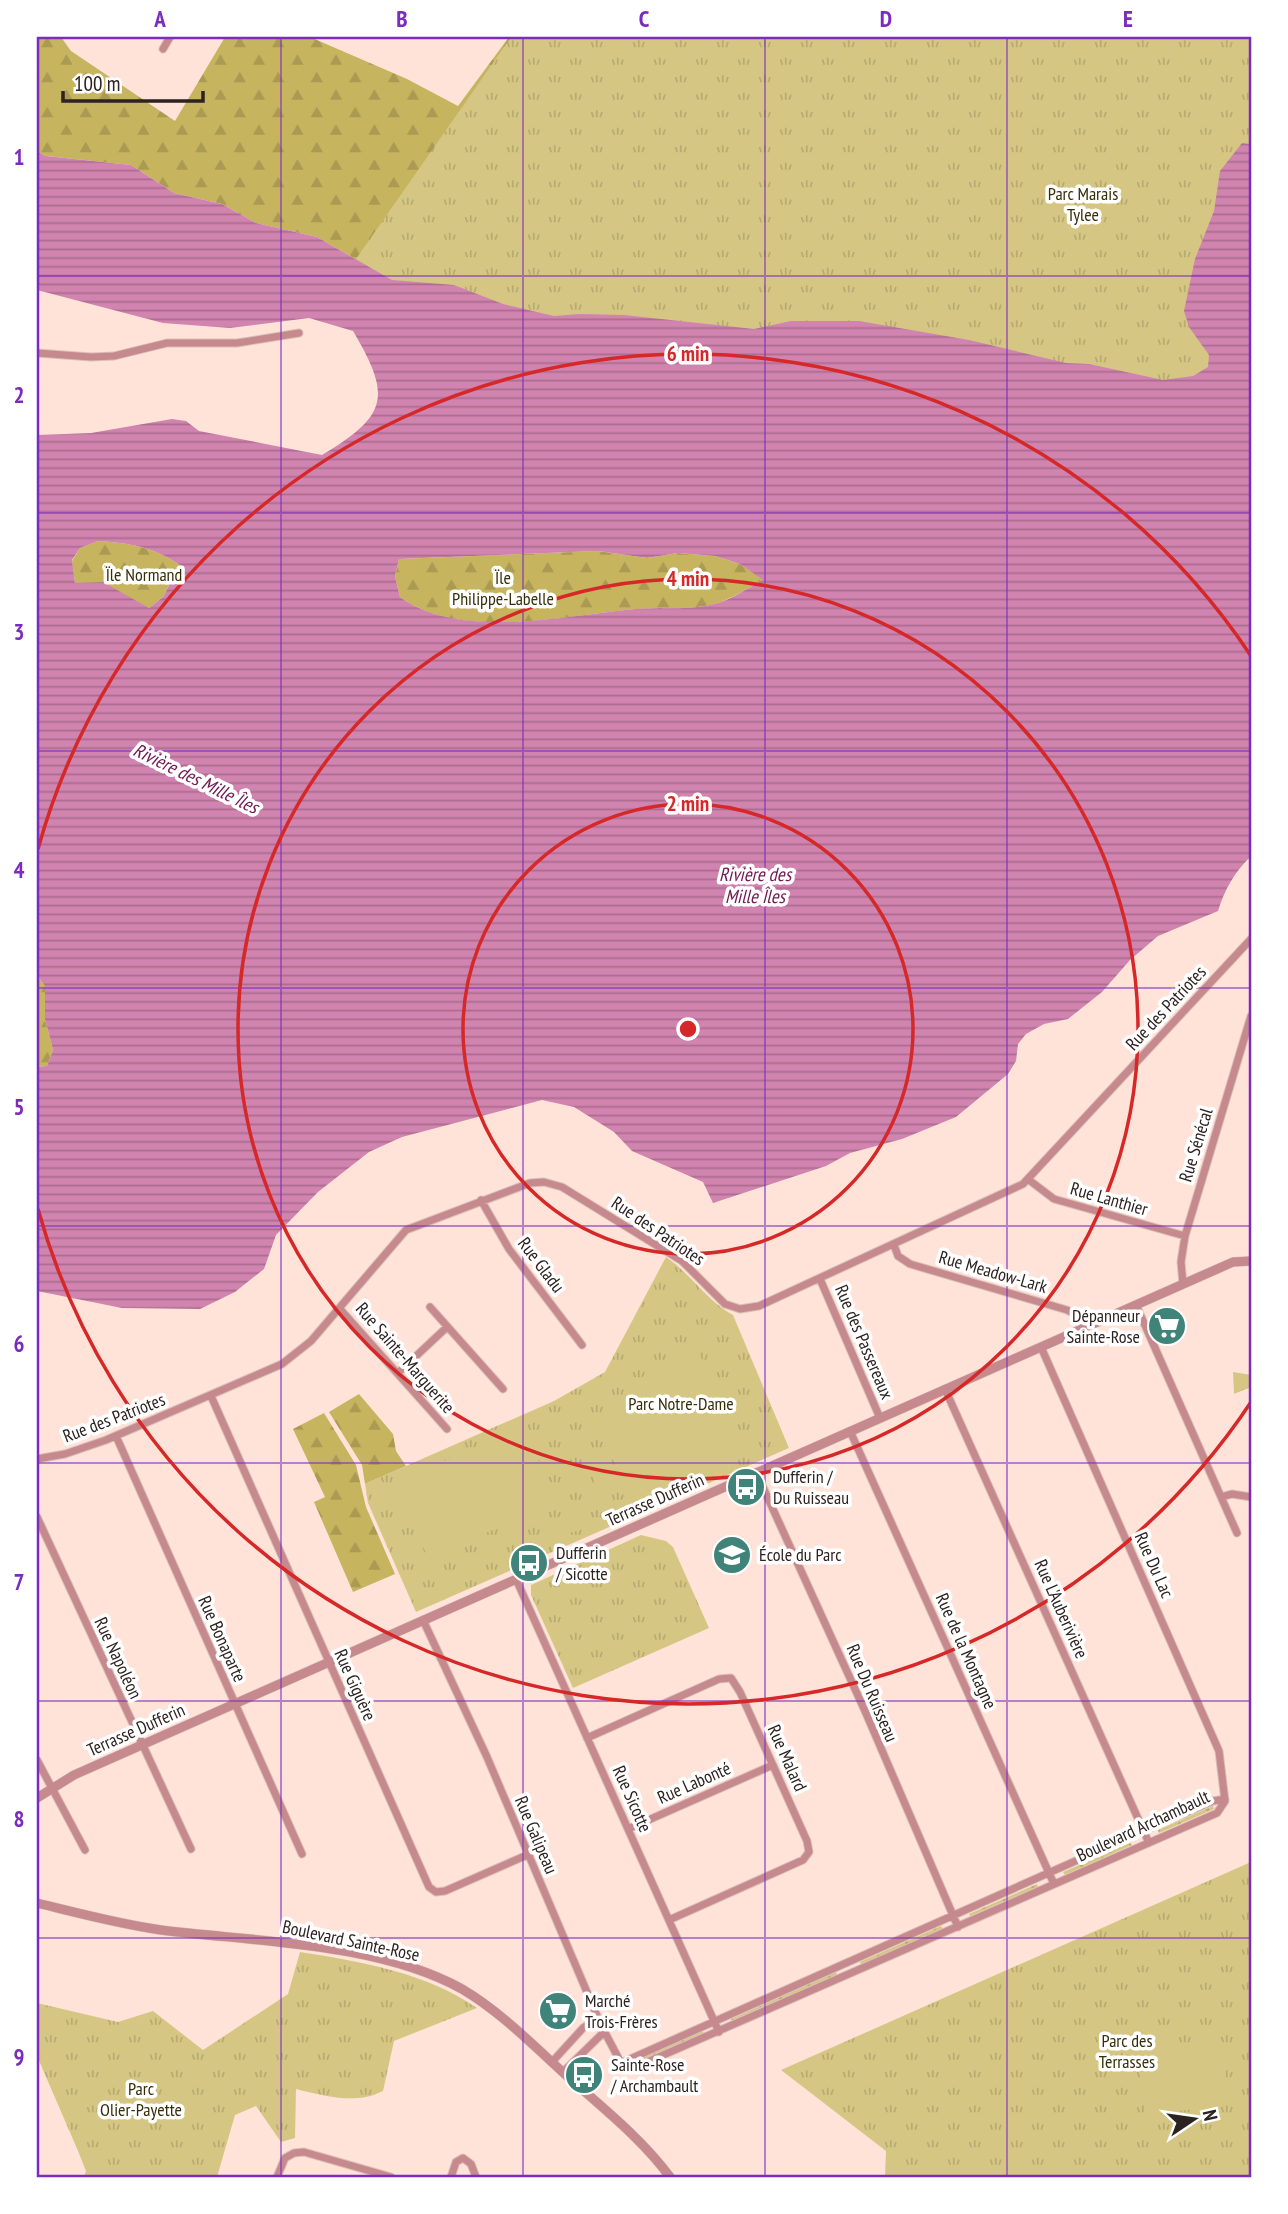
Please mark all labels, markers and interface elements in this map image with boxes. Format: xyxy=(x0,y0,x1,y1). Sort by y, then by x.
text: A xyxy=(153,4,166,33)
text: B xyxy=(396,4,408,33)
text: C xyxy=(639,4,650,33)
text: D xyxy=(880,4,892,33)
text: E xyxy=(1123,4,1133,33)
scale bar xyxy=(63,60,203,104)
text: 100 m xyxy=(74,70,120,97)
text: 1 xyxy=(14,142,25,171)
park label: Parc Marais Tylee xyxy=(1048,182,1118,226)
text: 6 min xyxy=(667,340,709,367)
text: 2 xyxy=(14,380,25,409)
park label: Ïle Normand xyxy=(105,563,182,586)
text: 4 min xyxy=(667,565,709,592)
park label: Ïle Philippe-Labelle xyxy=(452,566,554,610)
text: 3 xyxy=(14,617,25,646)
water label: Rivière des Mille Îles xyxy=(129,737,264,819)
text: 2 min xyxy=(667,790,709,817)
text: 4 xyxy=(14,855,25,884)
water label: Rivière des Mille Îles xyxy=(719,862,793,908)
street label: Rue des Patriotes xyxy=(1121,960,1211,1055)
centre of rings xyxy=(676,1017,700,1041)
text: 5 xyxy=(14,1092,25,1121)
street label: Rue Sénécal xyxy=(1173,1104,1218,1184)
street label: Rue Lanthier xyxy=(1068,1177,1150,1221)
street label: Rue des Patriotes xyxy=(607,1191,709,1270)
street label: Rue Gladu xyxy=(513,1232,570,1297)
street label: Rue Meadow-Lark xyxy=(936,1245,1050,1298)
street label: Rue des Passereaux xyxy=(830,1281,899,1403)
street label: Rue Sainte-Marguerite xyxy=(351,1297,460,1418)
place label: Dépanneur Sainte-Rose xyxy=(1067,1304,1140,1348)
supermarket icon: Dépanneur Sainte-Rose xyxy=(1146,1305,1188,1347)
text: 6 xyxy=(14,1329,25,1358)
street label: Rue des Patriotes xyxy=(59,1388,168,1448)
park label: Parc Notre-Dame xyxy=(628,1392,734,1415)
place label: Dufferin / Du Ruisseau xyxy=(773,1465,849,1509)
bus stop icon: Dufferin / Du Ruisseau xyxy=(725,1466,767,1508)
street label: Terrasse Dufferin xyxy=(602,1468,707,1531)
street label: Rue Du Lac xyxy=(1130,1528,1179,1602)
school or university icon: École du Parc xyxy=(711,1534,753,1576)
place label: Dufferin / Sicotte xyxy=(555,1541,608,1585)
bus stop icon: Dufferin / Sicotte xyxy=(508,1542,550,1584)
place label: École du Parc xyxy=(759,1543,842,1566)
street label: Rue L'Auberivière xyxy=(1029,1556,1094,1662)
text: 7 xyxy=(14,1567,25,1596)
street label: Rue de la Montagne xyxy=(931,1589,1002,1712)
street label: Rue Bonaparte xyxy=(193,1592,252,1685)
street label: Rue Napoléon xyxy=(90,1613,147,1702)
street label: Rue Du Ruisseau xyxy=(842,1641,903,1745)
street label: Rue Giguère xyxy=(330,1645,381,1724)
street label: Terrasse Dufferin xyxy=(83,1698,188,1761)
street label: Rue Malard xyxy=(763,1721,812,1795)
street label: Rue Labonté xyxy=(654,1756,734,1809)
street label: Rue Sicotte xyxy=(608,1762,657,1836)
street label: Boulevard Archambault xyxy=(1073,1785,1213,1866)
street label: Rue Galipeau xyxy=(510,1793,563,1877)
text: 8 xyxy=(14,1804,25,1833)
street label: Boulevard Sainte-Rose xyxy=(280,1915,422,1966)
place label: Marché Trois-Frères xyxy=(585,1989,658,2033)
supermarket icon: Marché Trois-Frères xyxy=(537,1990,579,2032)
park label: Parc des Terrasses xyxy=(1099,2029,1155,2073)
text: 9 xyxy=(14,2042,25,2071)
place label: Sainte-Rose / Archambault xyxy=(610,2053,698,2097)
bus stop icon: Sainte-Rose / Archambault xyxy=(563,2054,605,2096)
park label: Parc Olier-Payette xyxy=(100,2077,182,2121)
north arrow xyxy=(1158,2084,1228,2154)
text: N xyxy=(1198,2107,1223,2123)

